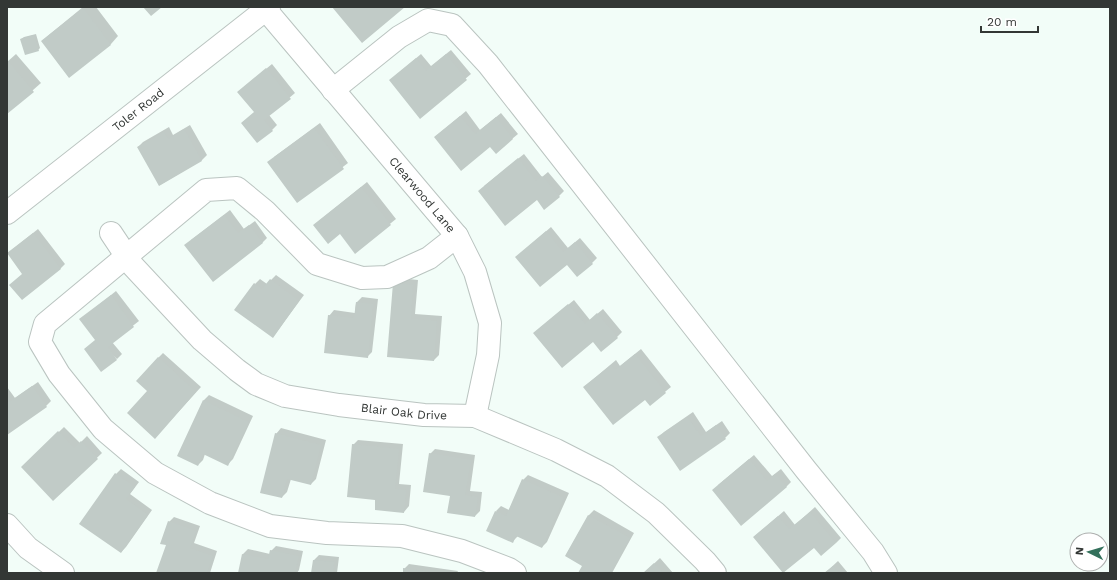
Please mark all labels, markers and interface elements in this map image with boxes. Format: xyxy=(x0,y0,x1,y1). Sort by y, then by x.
scale bar xyxy=(981,8,1038,34)
text: 20 m xyxy=(987,15,1017,29)
street label: Toler Road xyxy=(110,85,167,134)
street label: Clearwood Lane xyxy=(386,154,458,236)
street label: Blair Oak Drive xyxy=(360,401,447,422)
north arrow xyxy=(1069,532,1109,572)
text: N xyxy=(1073,547,1086,556)

